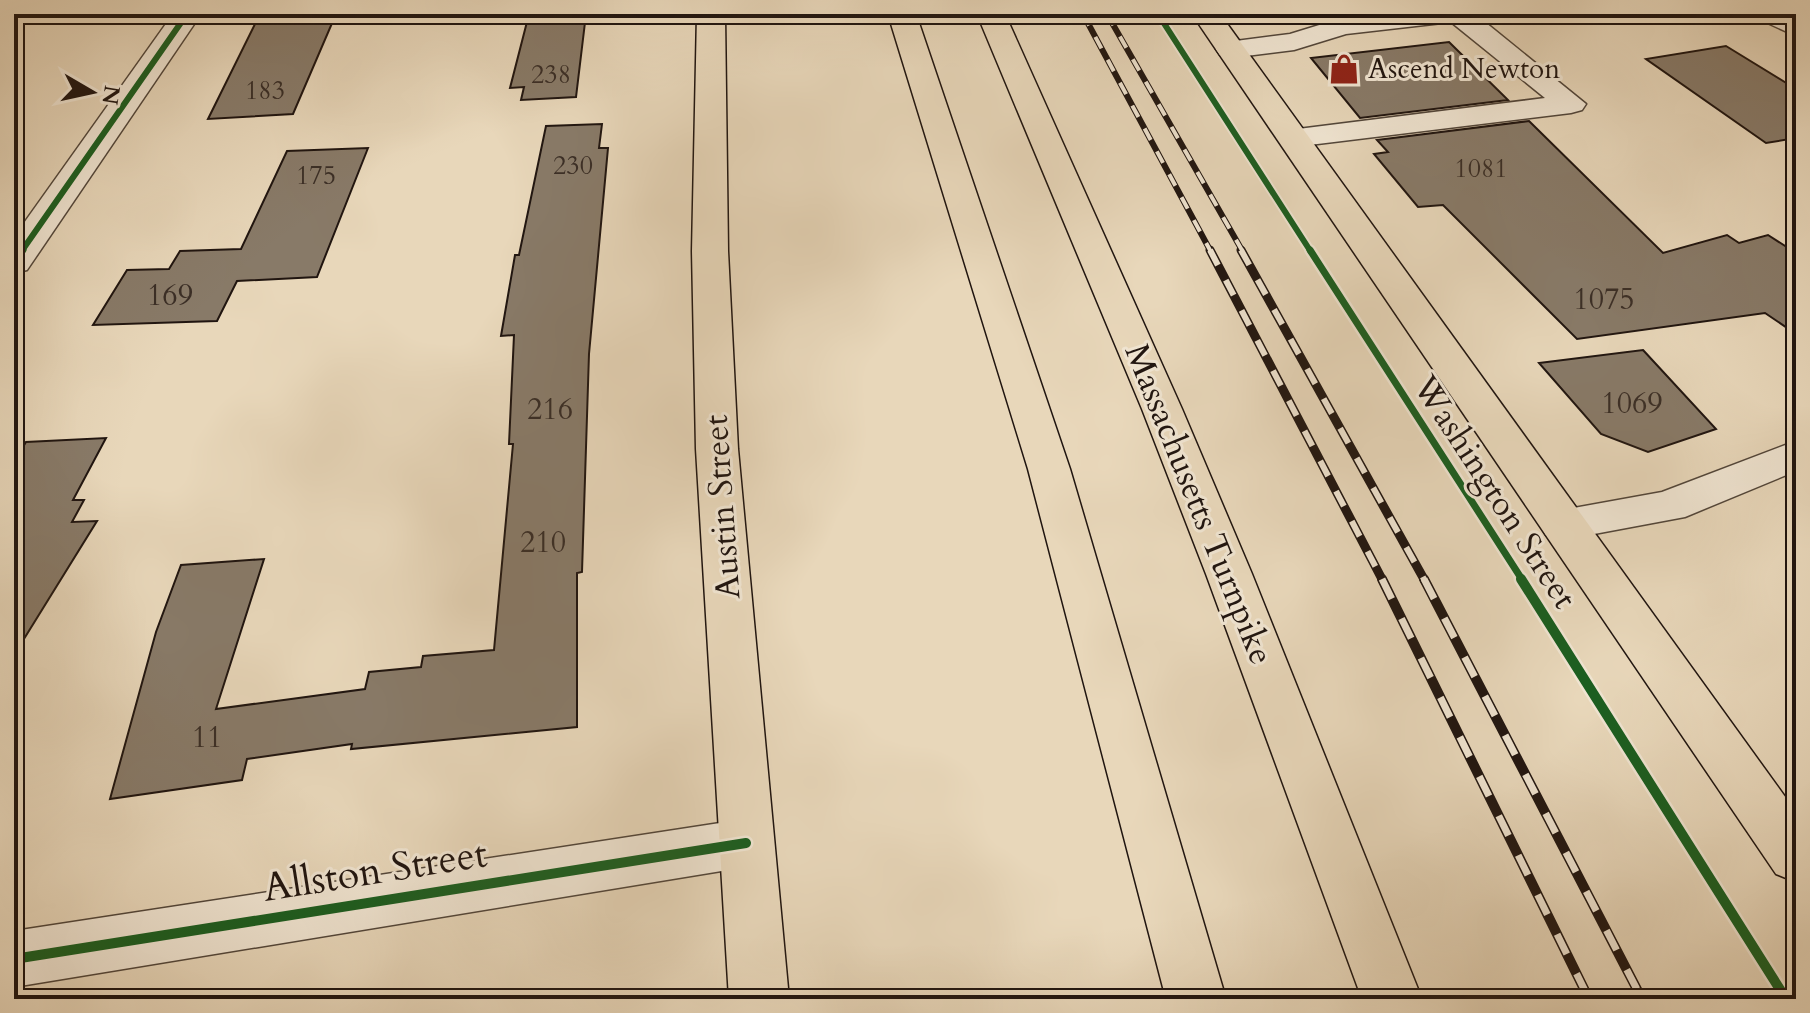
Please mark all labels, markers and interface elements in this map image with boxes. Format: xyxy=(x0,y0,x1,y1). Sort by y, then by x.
place label: Ascend Newton xyxy=(1368,50,1560,88)
north arrow xyxy=(52,52,132,132)
shop icon: Ascend Newton xyxy=(1327,52,1361,86)
house number: 238 xyxy=(531,57,571,92)
house number: 183 xyxy=(245,73,285,108)
text: N xyxy=(94,83,127,107)
house number: 230 xyxy=(553,148,593,183)
house number: 1081 xyxy=(1454,151,1508,186)
house number: 175 xyxy=(296,158,336,193)
house number: 169 xyxy=(147,275,193,316)
house number: 1075 xyxy=(1573,279,1635,320)
street label: Massachusetts Turnpike xyxy=(1114,337,1284,671)
street label: Washington Street xyxy=(1402,366,1588,618)
house number: 1069 xyxy=(1601,383,1663,424)
house number: 216 xyxy=(527,389,573,430)
street label: Austin Street xyxy=(693,413,751,601)
house number: 210 xyxy=(520,522,566,563)
house number: 11 xyxy=(192,717,222,758)
street label: Allston Street xyxy=(259,826,491,916)

